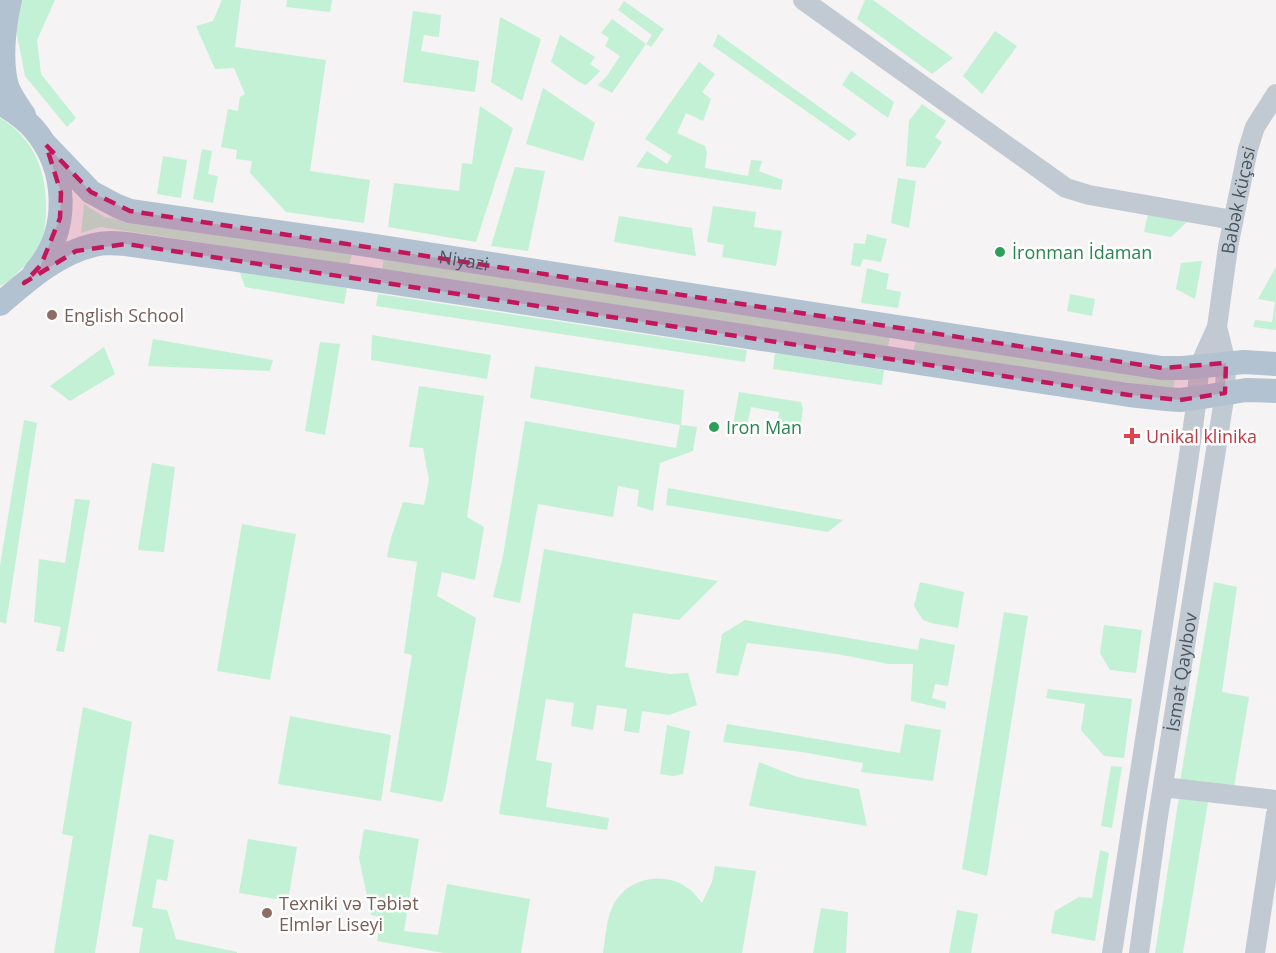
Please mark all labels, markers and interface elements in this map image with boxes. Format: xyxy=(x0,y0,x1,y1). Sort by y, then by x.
street label: Babək küçəsi xyxy=(1215,143,1260,255)
place label: İronman İdaman xyxy=(1012,240,1152,264)
street label: Niyazi xyxy=(437,244,491,276)
marker: İronman İdaman xyxy=(993,245,1007,259)
place label: English School xyxy=(64,303,184,327)
marker: English School xyxy=(45,308,59,322)
place label: Iron Man xyxy=(726,415,802,439)
marker: Iron Man xyxy=(707,420,721,434)
place label: Unikal klinika xyxy=(1146,424,1257,448)
marker: Unikal klinika xyxy=(1123,427,1141,445)
street label: İsmət Qayıbov xyxy=(1160,611,1202,733)
place label: Texniki və Təbiət Elmlər Liseyi xyxy=(279,891,419,936)
marker: Texniki və Təbiət Elmlər Liseyi xyxy=(260,906,274,920)

